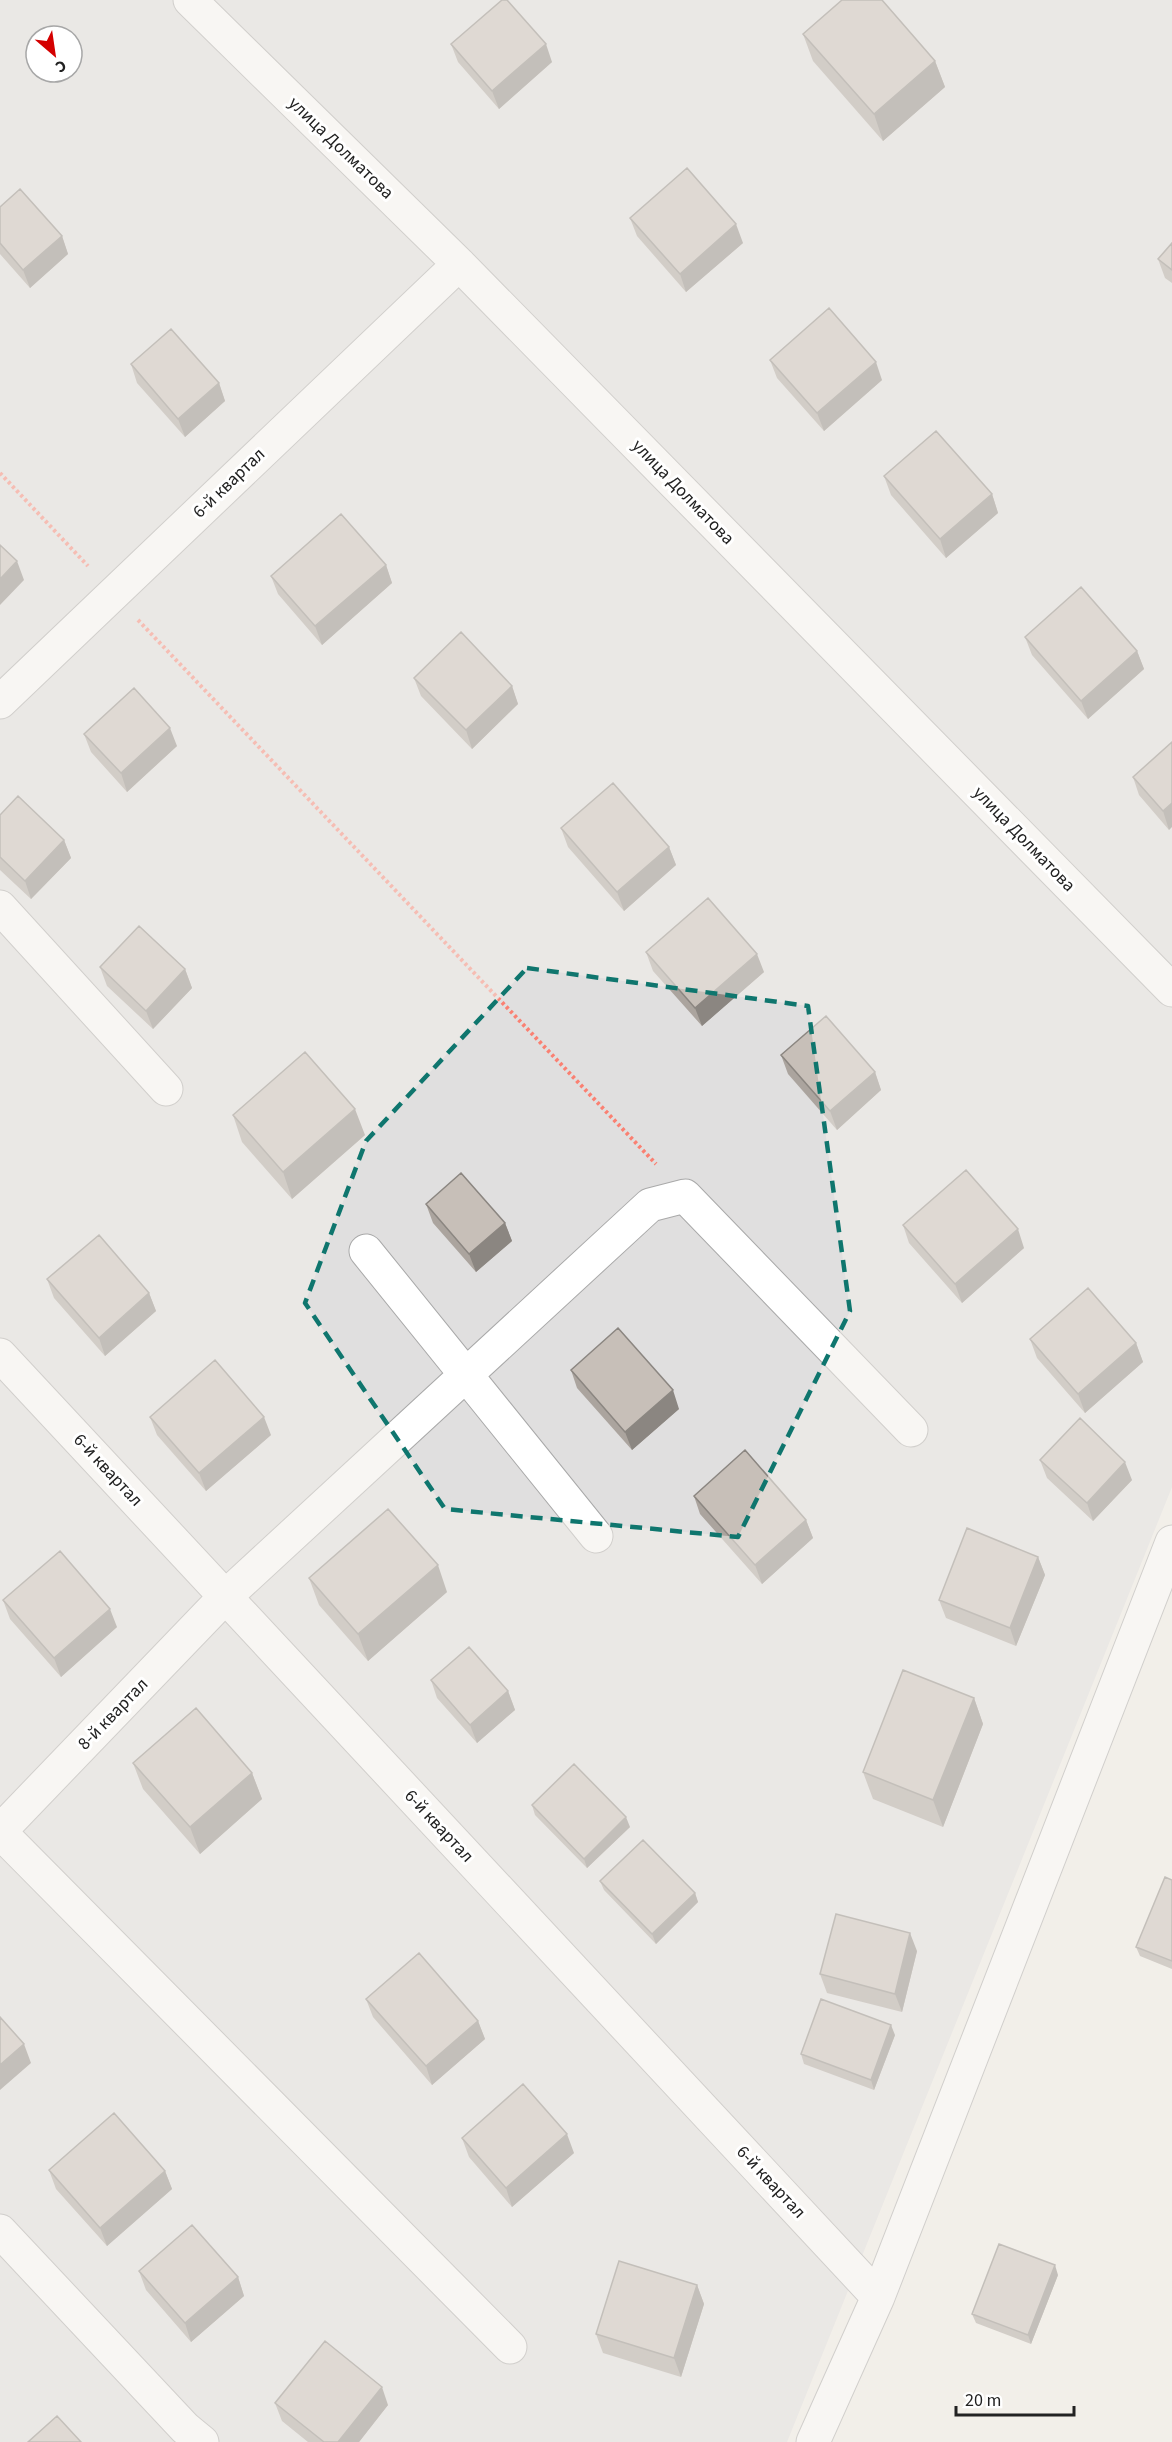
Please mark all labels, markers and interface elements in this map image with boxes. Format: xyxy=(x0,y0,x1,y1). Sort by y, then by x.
north arrow xyxy=(24,24,84,84)
text: С xyxy=(51,54,70,78)
street label: улица Долматова xyxy=(283,91,399,205)
street label: улица Долматова xyxy=(626,434,740,550)
street label: 6-й квартал xyxy=(187,442,271,524)
street label: улица Долматова xyxy=(967,781,1081,897)
street label: 6-й квартал xyxy=(68,1428,148,1512)
street label: 8-й квартал xyxy=(72,1672,154,1756)
street label: 6-й квартал xyxy=(399,1784,479,1868)
street label: 6-й квартал xyxy=(731,2140,811,2224)
scale bar xyxy=(956,2379,1074,2417)
text: 20 m xyxy=(965,2388,1001,2413)

